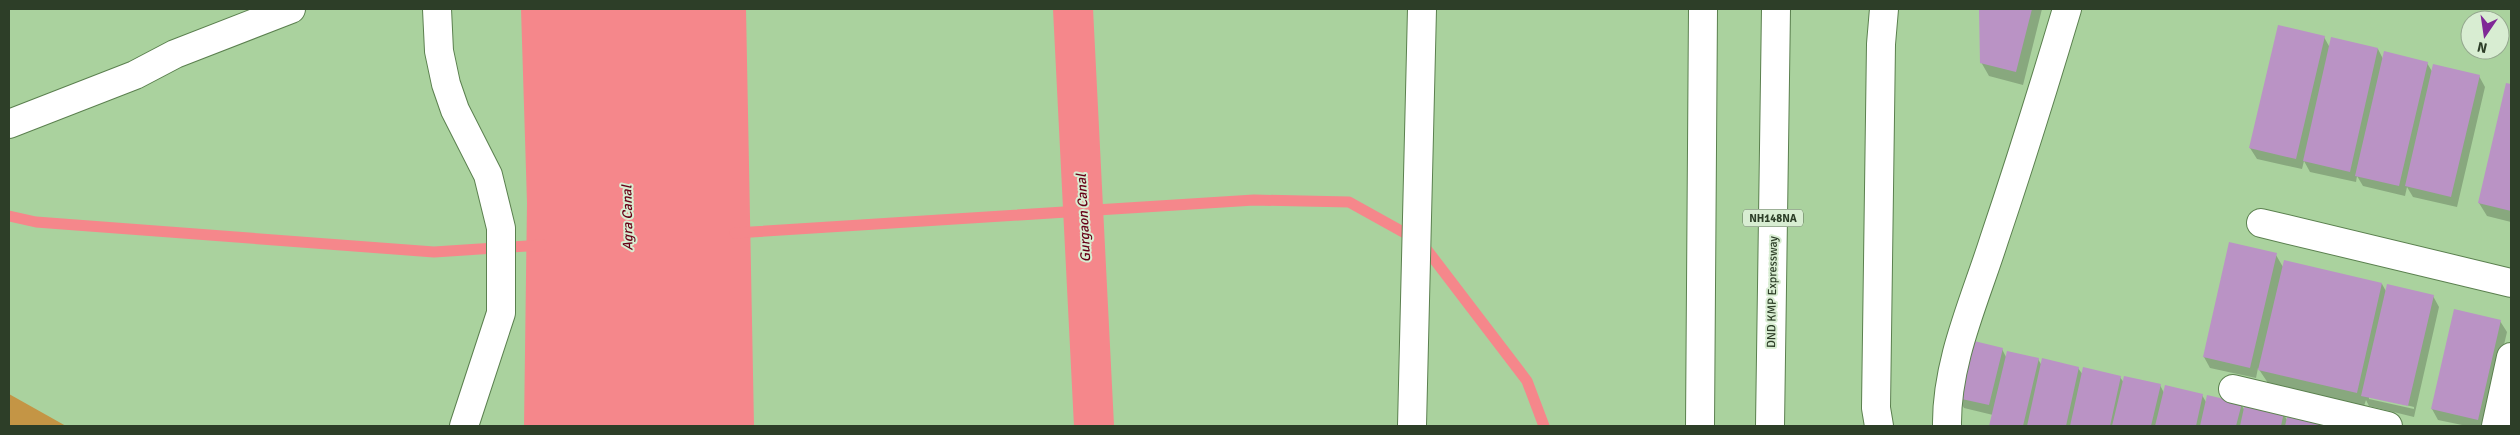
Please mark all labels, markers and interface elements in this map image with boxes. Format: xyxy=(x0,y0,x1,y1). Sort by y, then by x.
north arrow xyxy=(2460,10,2510,60)
text: N xyxy=(2476,38,2489,57)
water label: Gurgaon Canal xyxy=(1073,172,1094,263)
water label: Agra Canal xyxy=(618,184,637,251)
road number: NH148NA xyxy=(1743,210,1803,227)
street label: DND KMP Expressway xyxy=(1764,235,1781,348)

